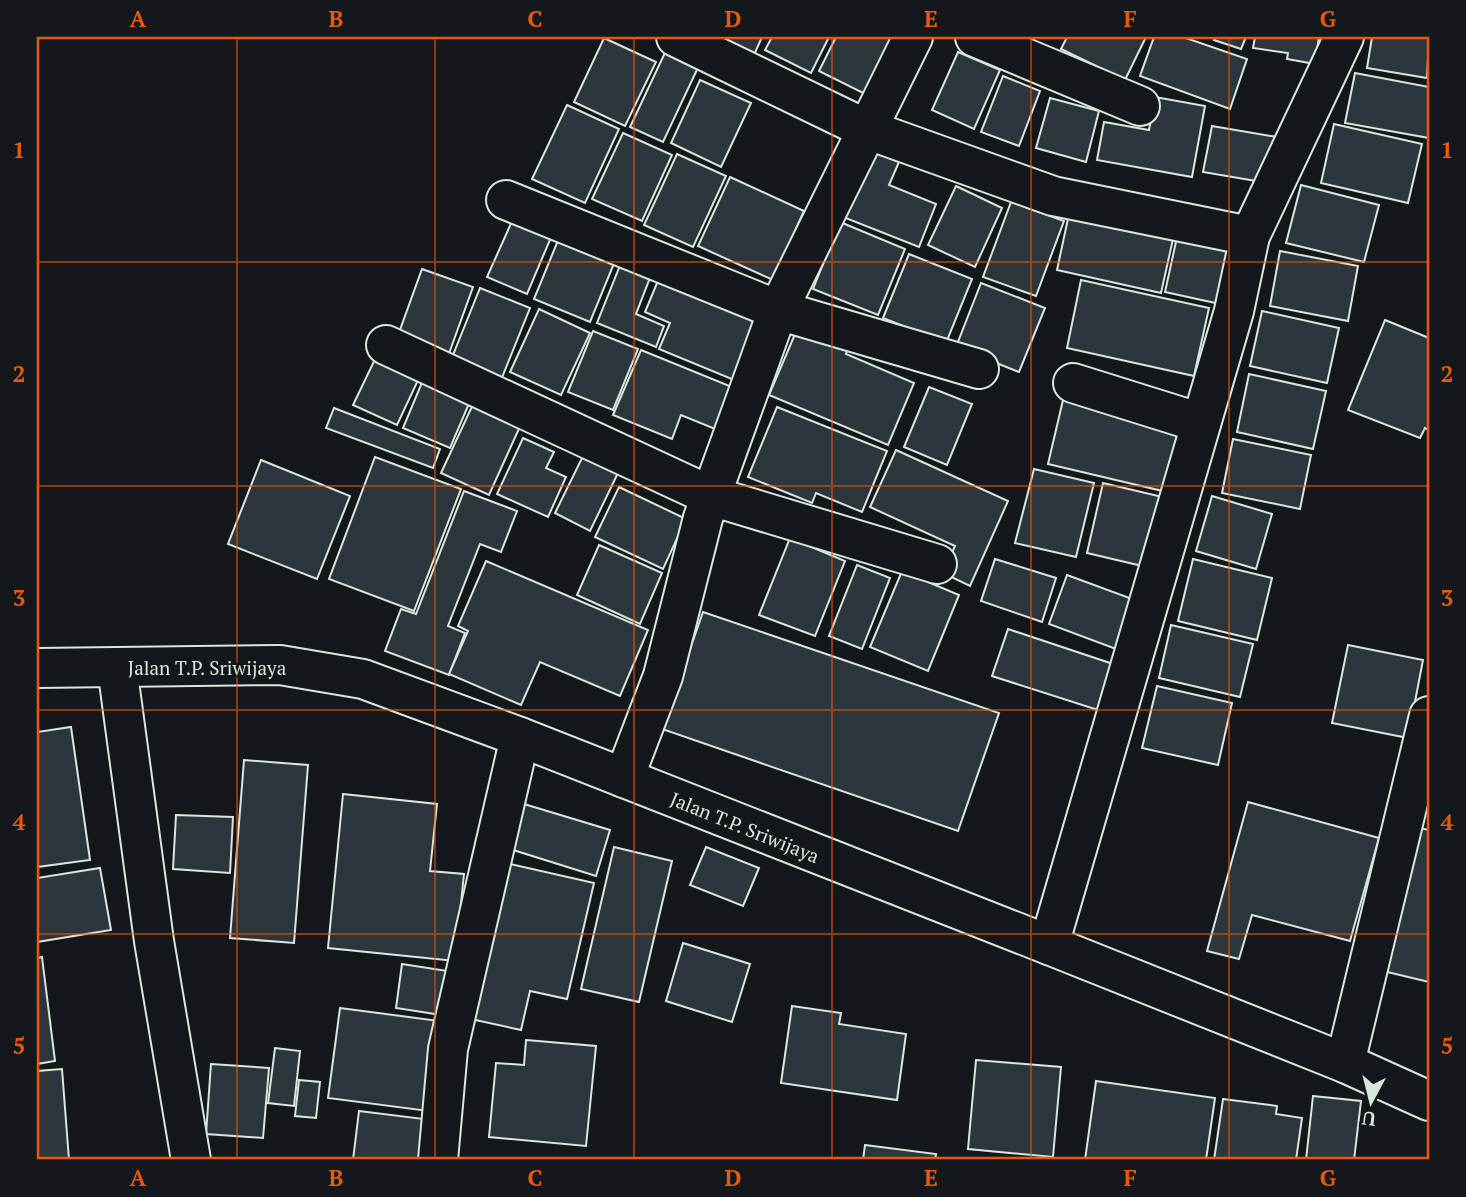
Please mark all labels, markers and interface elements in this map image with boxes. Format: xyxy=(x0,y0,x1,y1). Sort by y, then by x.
text: A xyxy=(130,3,147,34)
text: B xyxy=(329,3,344,34)
text: C xyxy=(528,3,543,34)
text: D xyxy=(725,3,742,34)
text: E xyxy=(924,3,938,34)
text: F xyxy=(1123,3,1137,34)
text: G xyxy=(1320,3,1337,34)
text: 1 xyxy=(13,134,26,165)
text: 1 xyxy=(1441,134,1454,165)
text: 2 xyxy=(13,358,26,389)
text: 2 xyxy=(1441,358,1454,389)
text: 3 xyxy=(13,582,26,613)
text: 3 xyxy=(1441,582,1454,613)
street label: Jalan T.P. Sriwijaya xyxy=(128,655,287,680)
street label: Jalan T.P. Sriwijaya xyxy=(667,786,824,868)
text: 4 xyxy=(13,806,26,837)
text: 4 xyxy=(1441,806,1454,837)
text: 5 xyxy=(13,1030,26,1061)
text: 5 xyxy=(1441,1030,1454,1061)
north arrow xyxy=(1336,1068,1406,1138)
text: U xyxy=(1360,1106,1377,1133)
text: A xyxy=(130,1162,147,1193)
text: B xyxy=(329,1162,344,1193)
text: C xyxy=(528,1162,543,1193)
text: D xyxy=(725,1162,742,1193)
text: E xyxy=(924,1162,938,1193)
text: F xyxy=(1123,1162,1137,1193)
text: G xyxy=(1320,1162,1337,1193)

